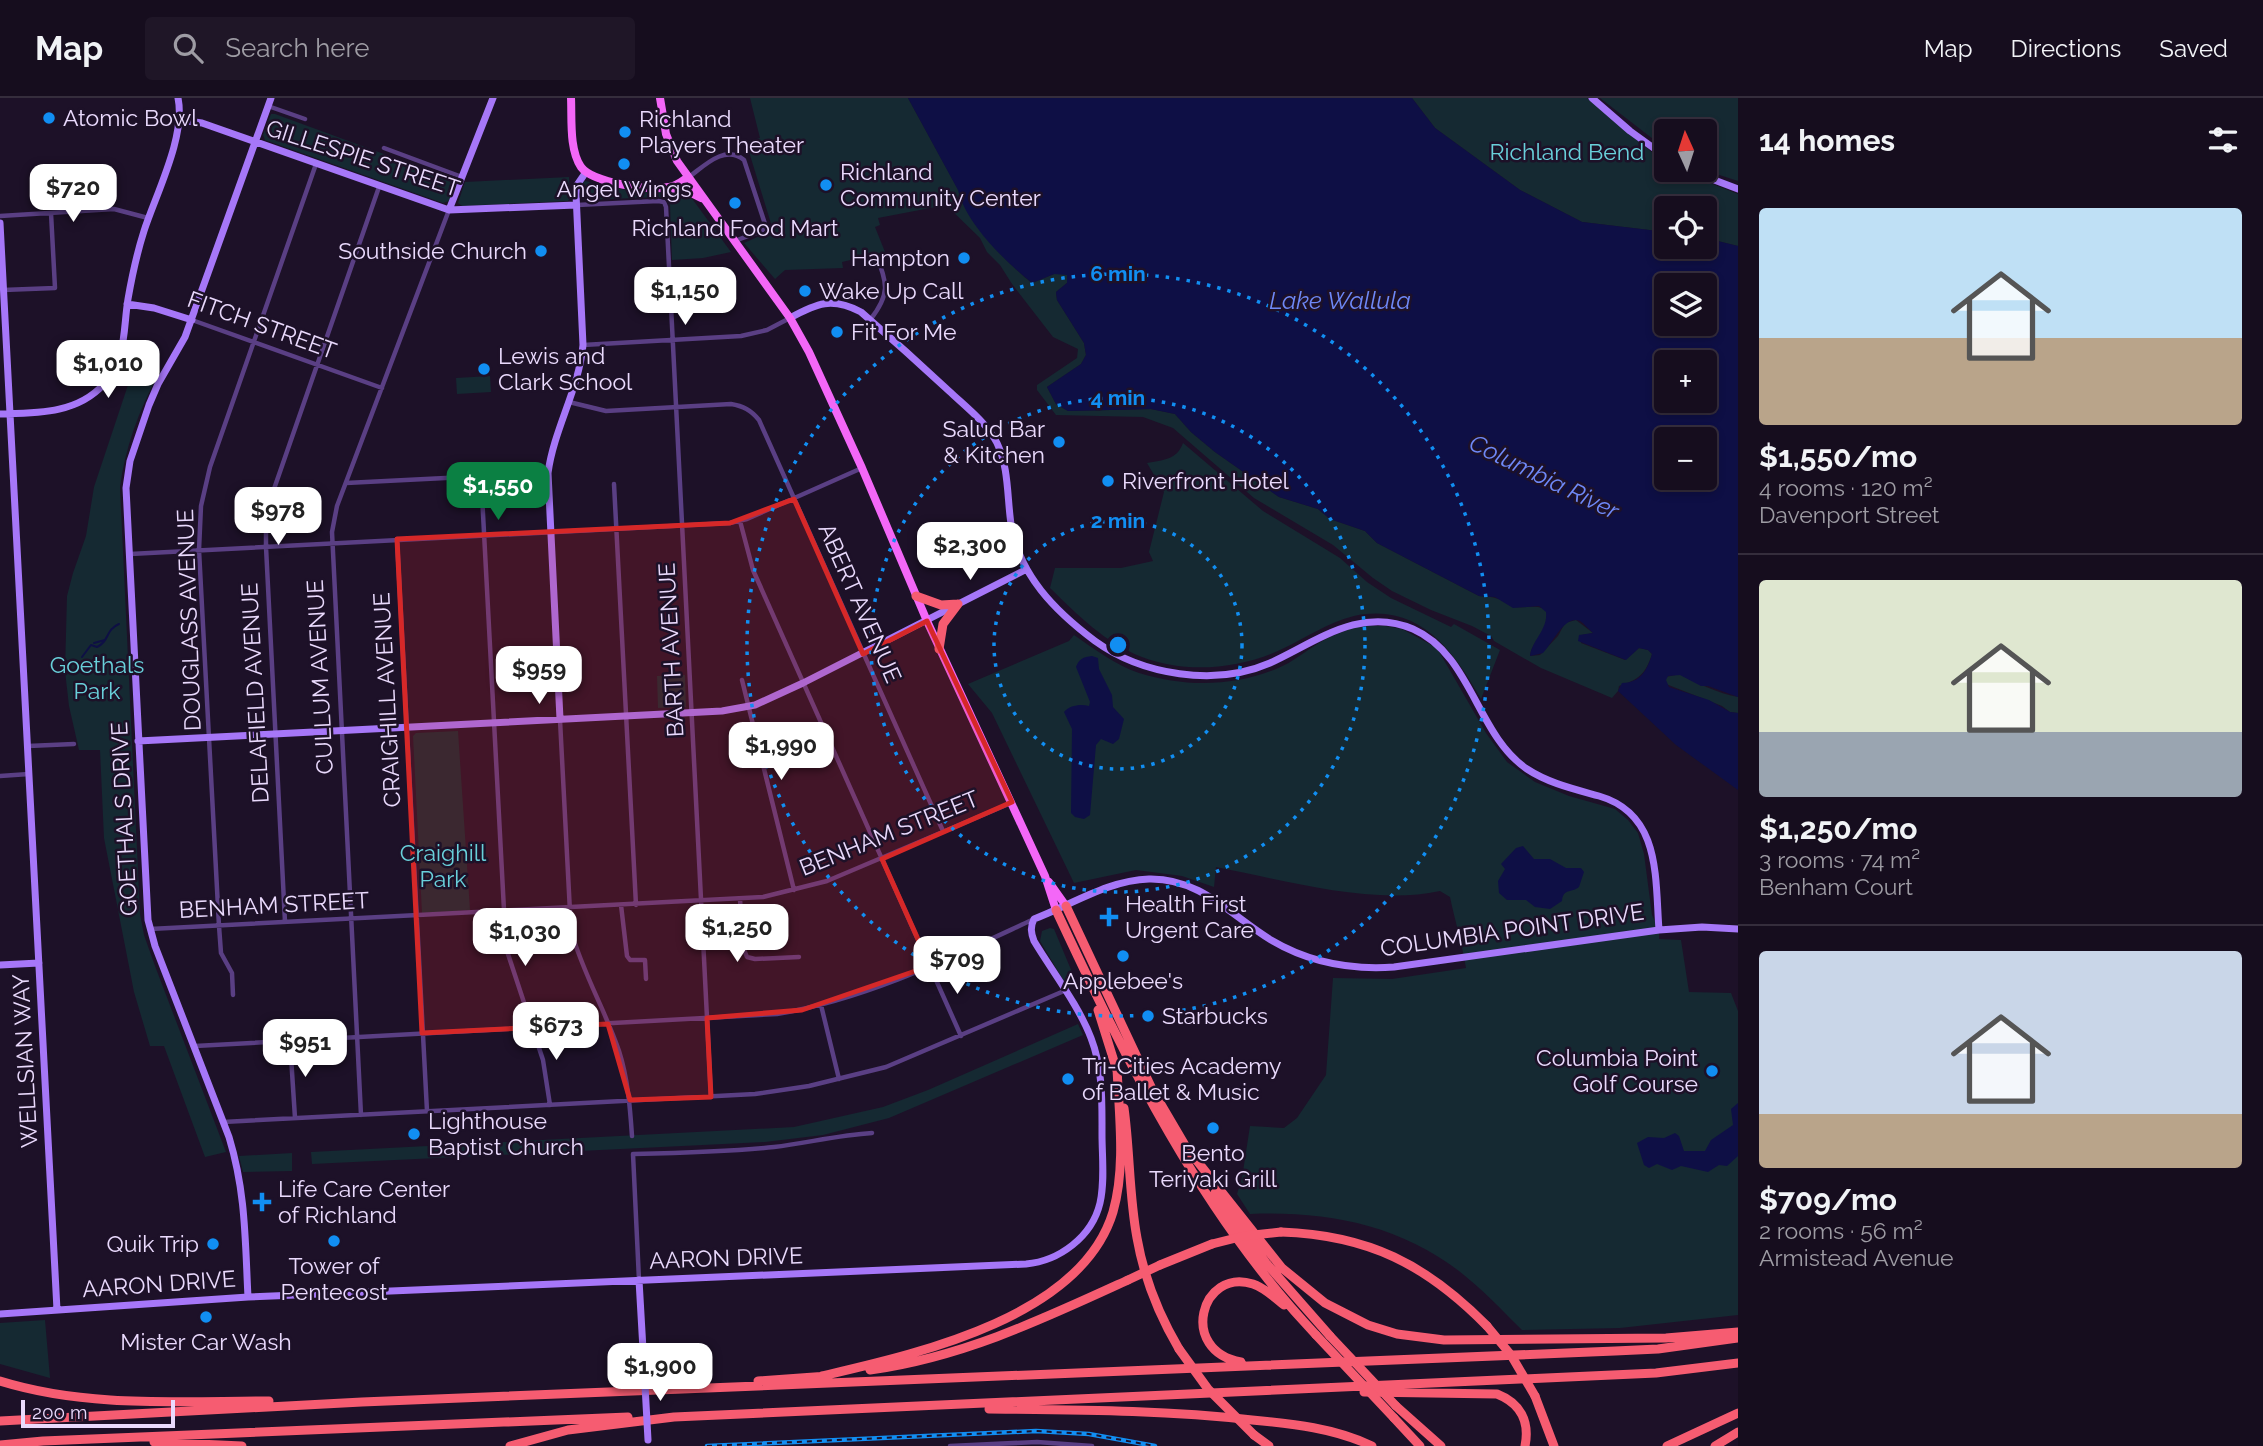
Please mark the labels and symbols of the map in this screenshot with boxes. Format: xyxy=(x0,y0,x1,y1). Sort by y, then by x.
place label: Atomic Bowl xyxy=(63,104,198,131)
place label: Richland Players Theater xyxy=(639,105,804,158)
marker: Atomic Bowl xyxy=(41,110,57,126)
street label: GILLESPIE STREET xyxy=(263,114,463,202)
north arrow xyxy=(1654,119,1717,182)
marker: Richland Players Theater xyxy=(617,124,633,140)
park label: Richland Bend xyxy=(1490,138,1644,165)
marker: Angel Wings xyxy=(616,156,632,172)
place label: Richland Community Center xyxy=(840,158,1041,211)
pin: $720 xyxy=(32,164,114,224)
place label: Angel Wings xyxy=(556,175,692,202)
marker: Richland Community Center xyxy=(818,177,834,193)
marker: Richland Food Mart xyxy=(727,195,743,211)
place label: Richland Food Mart xyxy=(631,214,839,241)
place label: Southside Church xyxy=(338,237,527,264)
marker: Southside Church xyxy=(533,243,549,259)
place label: Hampton xyxy=(851,244,950,271)
marker: Hampton xyxy=(956,250,972,266)
text: 6 min xyxy=(1090,261,1146,286)
pin: $1,150 xyxy=(628,268,742,327)
place label: Wake Up Call xyxy=(819,277,964,304)
marker: Wake Up Call xyxy=(797,283,813,299)
street label: FITCH STREET xyxy=(184,285,340,364)
water label: Lake Wallula xyxy=(1269,286,1411,315)
place label: Fit For Me xyxy=(851,318,957,345)
marker: Fit For Me xyxy=(829,324,845,340)
pin: $1,010 xyxy=(51,341,165,400)
place label: Lewis and Clark School xyxy=(498,342,633,395)
marker: Lewis and Clark School xyxy=(476,361,492,377)
text: 4 min xyxy=(1091,385,1145,410)
place label: Salud Bar & Kitchen xyxy=(942,415,1045,468)
water label: Columbia River xyxy=(1465,428,1624,526)
marker: Salud Bar & Kitchen xyxy=(1051,434,1067,450)
pin: $1,550 xyxy=(441,462,555,522)
place label: Riverfront Hotel xyxy=(1122,467,1289,494)
marker: Riverfront Hotel xyxy=(1100,473,1116,489)
pin: $978 xyxy=(237,488,319,547)
street label: DOUGLASS AVENUE xyxy=(171,508,206,732)
text: 2 min xyxy=(1091,508,1145,533)
street label: ABERT AVENUE xyxy=(813,519,908,686)
pin: $2,300 xyxy=(913,522,1027,582)
street label: BARTH AVENUE xyxy=(652,562,689,738)
street label: CULLUM AVENUE xyxy=(301,579,338,775)
street label: DELAFIELD AVENUE xyxy=(235,582,274,804)
street label: CRAIGHILL AVENUE xyxy=(367,592,406,808)
centre of rings xyxy=(1106,633,1130,657)
pin: $959 xyxy=(498,646,580,706)
park label: Goethals Park xyxy=(50,651,144,704)
street label: GOETHALS DRIVE xyxy=(105,721,142,917)
pin: $1,990 xyxy=(724,722,838,782)
street label: BENHAM STREET xyxy=(795,784,982,881)
park label: Craighill Park xyxy=(400,839,487,892)
street label: BENHAM STREET xyxy=(178,886,370,923)
place label: Health First Urgent Care xyxy=(1125,890,1254,943)
street label: COLUMBIA POINT DRIVE xyxy=(1378,898,1645,961)
pin: $1,250 xyxy=(680,904,794,964)
marker: Health First Urgent Care xyxy=(1099,907,1119,927)
pin: $1,030 xyxy=(468,908,582,968)
pin: $709 xyxy=(916,936,998,996)
marker: Applebee's xyxy=(1115,948,1131,964)
place label: Applebee's xyxy=(1063,967,1183,994)
street label: WELLSIAN WAY xyxy=(6,973,43,1149)
pin: $673 xyxy=(515,1002,597,1062)
place label: Starbucks xyxy=(1162,1002,1268,1029)
marker: Starbucks xyxy=(1140,1008,1156,1024)
pin: $951 xyxy=(264,1020,346,1079)
place label: Columbia Point Golf Course xyxy=(1536,1044,1698,1097)
place label: Tri-Cities Academy of Ballet & Music xyxy=(1082,1052,1282,1105)
marker: Columbia Point Golf Course xyxy=(1704,1063,1720,1079)
marker: Tri-Cities Academy of Ballet & Music xyxy=(1060,1071,1076,1087)
place label: Lighthouse Baptist Church xyxy=(428,1107,584,1160)
marker: Bento Teriyaki Grill xyxy=(1205,1120,1221,1136)
marker: Lighthouse Baptist Church xyxy=(406,1126,422,1142)
place label: Bento Teriyaki Grill xyxy=(1149,1139,1278,1192)
place label: Life Care Center of Richland xyxy=(278,1175,450,1228)
marker: Life Care Center of Richland xyxy=(252,1192,272,1212)
place label: Quik Trip xyxy=(106,1230,199,1257)
marker: Tower of Pentecost xyxy=(326,1233,342,1249)
marker: Quik Trip xyxy=(205,1236,221,1252)
street label: AARON DRIVE xyxy=(649,1241,803,1274)
place label: Tower of Pentecost xyxy=(281,1252,388,1305)
street label: AARON DRIVE xyxy=(81,1265,237,1302)
marker: Mister Car Wash xyxy=(198,1309,214,1325)
place label: Mister Car Wash xyxy=(120,1328,292,1355)
pin: $1,900 xyxy=(603,1344,717,1403)
scale bar xyxy=(21,1397,175,1429)

